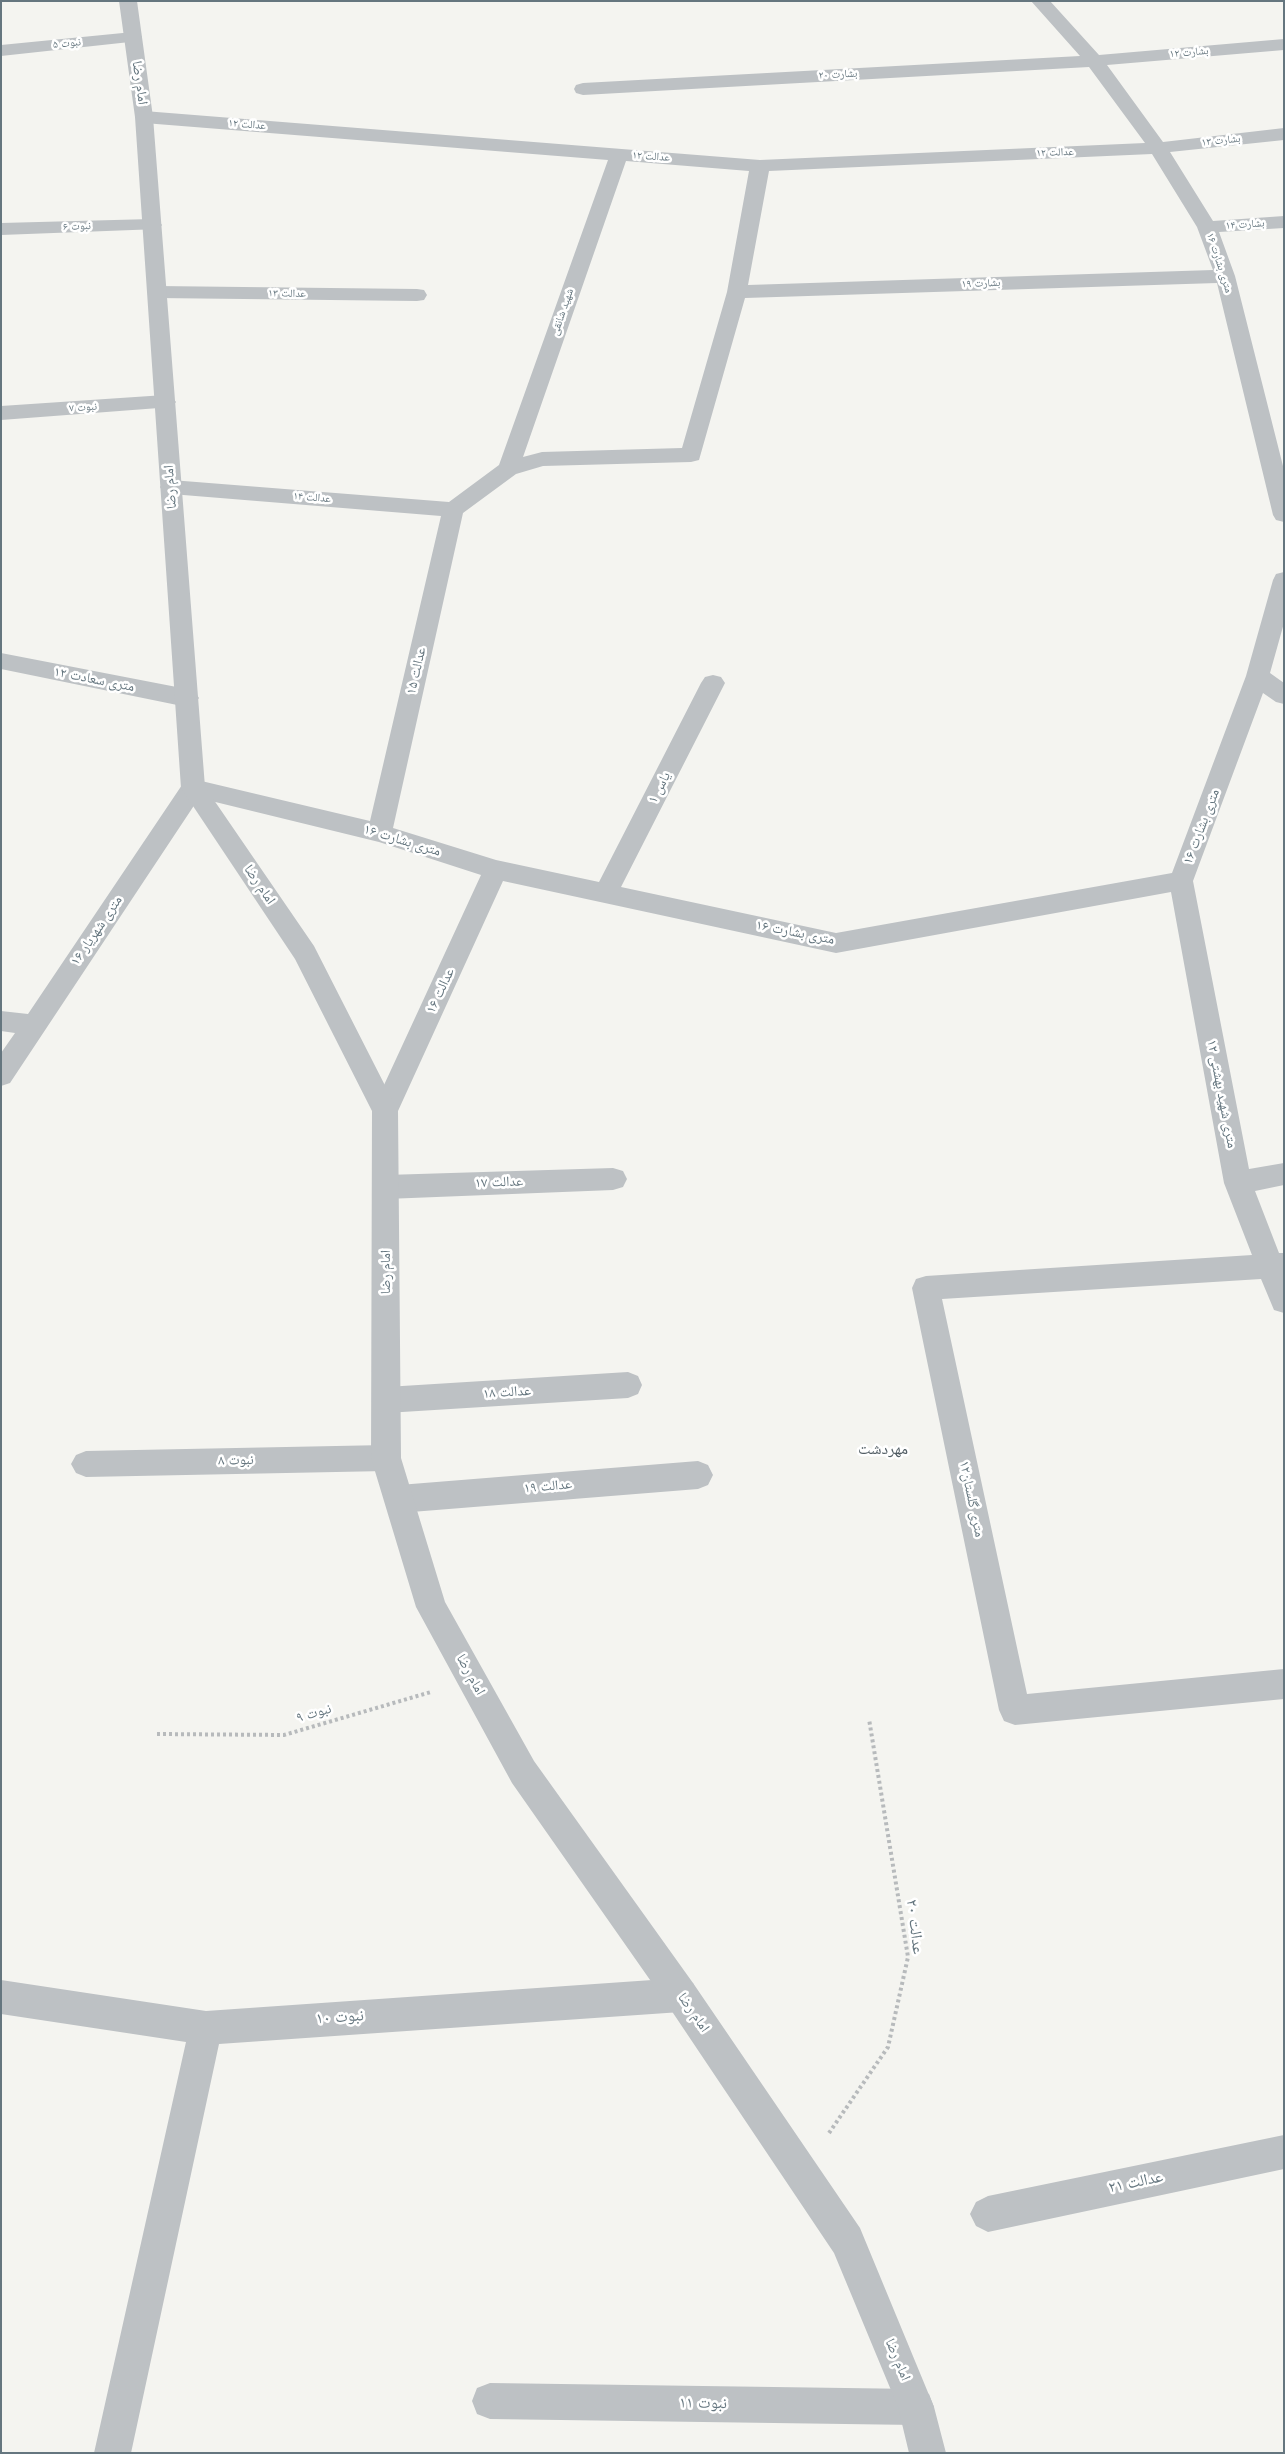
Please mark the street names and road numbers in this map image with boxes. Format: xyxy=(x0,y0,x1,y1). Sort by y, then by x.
street label: نبوت ۵ xyxy=(52,36,82,52)
street label: بشارت ۱۲ xyxy=(1169,45,1209,61)
street label: امام رضا xyxy=(128,60,150,106)
street label: بشارت ۲۰ xyxy=(818,67,858,83)
street label: عدالت ۱۲ xyxy=(228,117,266,133)
street label: بشارت ۱۳ xyxy=(1201,132,1241,150)
street label: عدالت ۱۲ xyxy=(1036,146,1074,160)
street label: عدالت ۱۲ xyxy=(632,149,670,165)
street label: بشارت ۱۴ xyxy=(1225,217,1265,233)
street label: نبوت ۶ xyxy=(63,220,91,234)
street label: ۱۶ متری بشارت xyxy=(1203,231,1235,295)
street label: بشارت ۱۹ xyxy=(961,277,1001,291)
street label: عدالت ۱۳ xyxy=(268,287,306,301)
street label: شهید شانقی xyxy=(549,287,577,337)
street label: نبوت ۷ xyxy=(69,400,97,416)
street label: امام رضا xyxy=(161,464,181,510)
street label: عدالت ۱۴ xyxy=(293,490,331,506)
street label: عدالت ۱۵ xyxy=(403,646,431,696)
street label: ۱۲ متری سعادت xyxy=(52,664,136,696)
street label: یاس ۱ xyxy=(645,769,675,807)
street label: ۱۶ متری بشارت xyxy=(1180,787,1224,867)
street label: ۱۶ متری بشارت xyxy=(361,821,443,861)
street label: امام رضا xyxy=(240,862,278,908)
street label: ۱۶ متری شهریار xyxy=(67,893,127,969)
street label: ۱۶ متری بشارت xyxy=(754,917,836,949)
street label: عدالت ۱۶ xyxy=(423,966,459,1016)
street label: ۱۲ متری شهید بهشتی xyxy=(1202,1038,1240,1150)
street label: عدالت ۱۷ xyxy=(475,1174,523,1192)
street label: امام رضا xyxy=(379,1250,395,1294)
street label: عدالت ۱۸ xyxy=(482,1383,532,1403)
street label: نبوت ۸ xyxy=(218,1452,254,1470)
street label: ۱۲متری گلستان xyxy=(955,1459,987,1539)
street label: عدالت ۱۹ xyxy=(523,1477,573,1497)
street label: امام رضا xyxy=(452,1652,488,1698)
street label: نبوت ۹ xyxy=(294,1701,334,1727)
street label: عدالت ۲۰ xyxy=(901,1898,927,1956)
street label: امام رضا xyxy=(673,1990,713,2036)
street label: نبوت ۱۰ xyxy=(315,2007,365,2029)
street label: عدالت ۲۱ xyxy=(1107,2168,1165,2198)
street label: امام رضا xyxy=(881,2336,913,2384)
street label: نبوت ۱۱ xyxy=(679,2394,727,2414)

